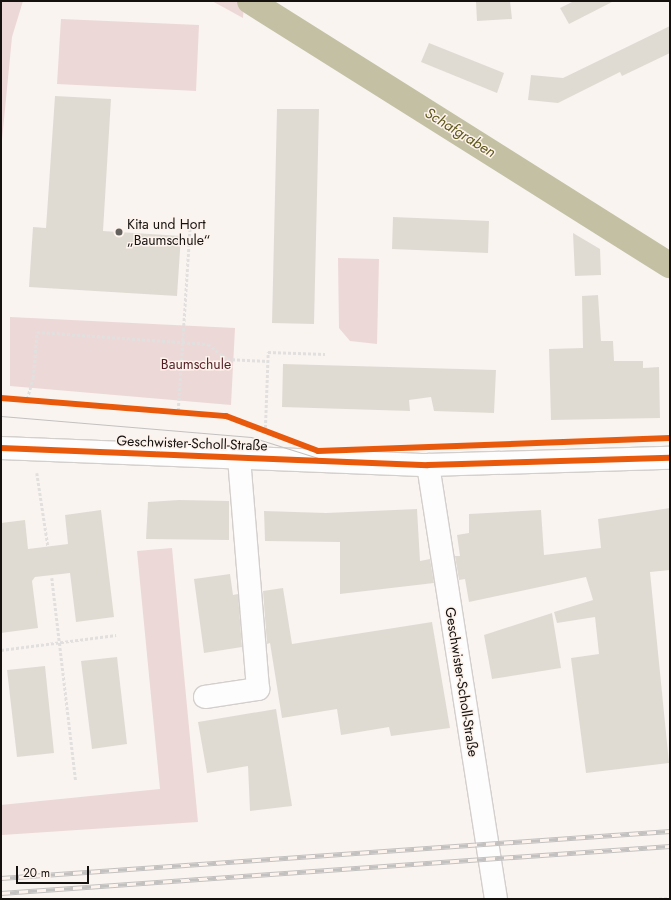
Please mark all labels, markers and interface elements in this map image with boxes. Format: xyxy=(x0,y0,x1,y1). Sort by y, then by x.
water label: Schafgraben xyxy=(421,104,499,162)
place label: Kita und Hort „Baumschule“ xyxy=(127,216,210,248)
marker: Kita und Hort „Baumschule“ xyxy=(114,227,124,237)
park label: Baumschule xyxy=(161,356,231,372)
street label: Geschwister-Scholl-Straße xyxy=(116,432,268,454)
street label: Geschwister-Scholl-Straße xyxy=(442,606,482,758)
scale bar xyxy=(18,858,91,884)
text: 20 m xyxy=(23,864,50,882)

